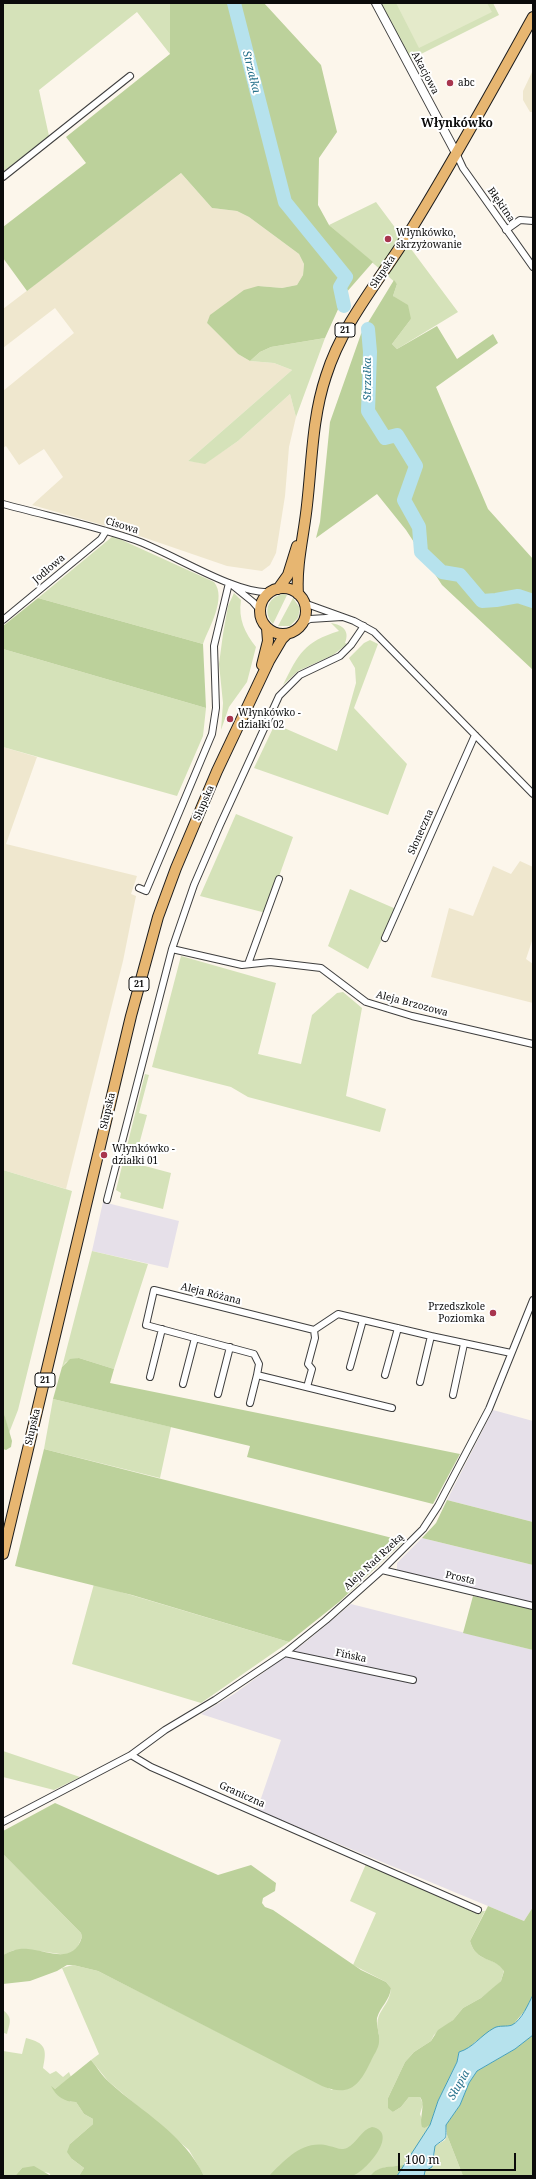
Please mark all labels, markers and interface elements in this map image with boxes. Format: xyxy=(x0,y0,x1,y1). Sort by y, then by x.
water label: Strzałka xyxy=(239,49,263,95)
street label: Akacjowa xyxy=(409,50,441,96)
place label: abc xyxy=(458,77,475,89)
marker: abc xyxy=(445,78,455,88)
district label: Włynkówko xyxy=(421,117,493,131)
street label: Błękitna xyxy=(485,185,517,225)
place label: Włynkówko, skrzyżowanie xyxy=(396,227,462,250)
marker: Włynkówko, skrzyżowanie xyxy=(383,234,393,244)
street label: Słupska xyxy=(368,253,398,291)
road number: 21 xyxy=(335,323,355,337)
water label: Strzałka xyxy=(361,357,375,401)
street label: Cisowa xyxy=(104,515,140,537)
street label: Jodłowa xyxy=(30,552,68,586)
place label: Włynkówko - działki 02 xyxy=(238,707,301,730)
marker: Włynkówko - działki 02 xyxy=(225,714,235,724)
street label: Słupska xyxy=(191,784,217,822)
street label: Słoneczna xyxy=(406,807,436,857)
road number: 21 xyxy=(129,977,149,991)
street label: Aleja Brzozowa xyxy=(375,989,449,1019)
street label: Słupska xyxy=(98,1092,118,1130)
place label: Włynkówko - działki 01 xyxy=(112,1143,175,1166)
marker: Włynkówko - działki 01 xyxy=(99,1150,109,1160)
street label: Aleja Różana xyxy=(180,1281,242,1307)
place label: Przedszkole Poziomka xyxy=(428,1301,485,1324)
marker: Przedszkole Poziomka xyxy=(488,1308,498,1318)
road number: 21 xyxy=(35,1373,55,1387)
street label: Słupska xyxy=(23,1408,43,1446)
street label: Aleja Nad Rzeką xyxy=(342,1531,406,1593)
street label: Prosta xyxy=(444,1569,476,1587)
street label: Fińska xyxy=(334,1647,368,1665)
street label: Graniczna xyxy=(217,1780,267,1810)
water label: Słupia xyxy=(445,2068,473,2102)
scale bar xyxy=(400,2145,518,2171)
text: 100 m xyxy=(405,2151,440,2168)

